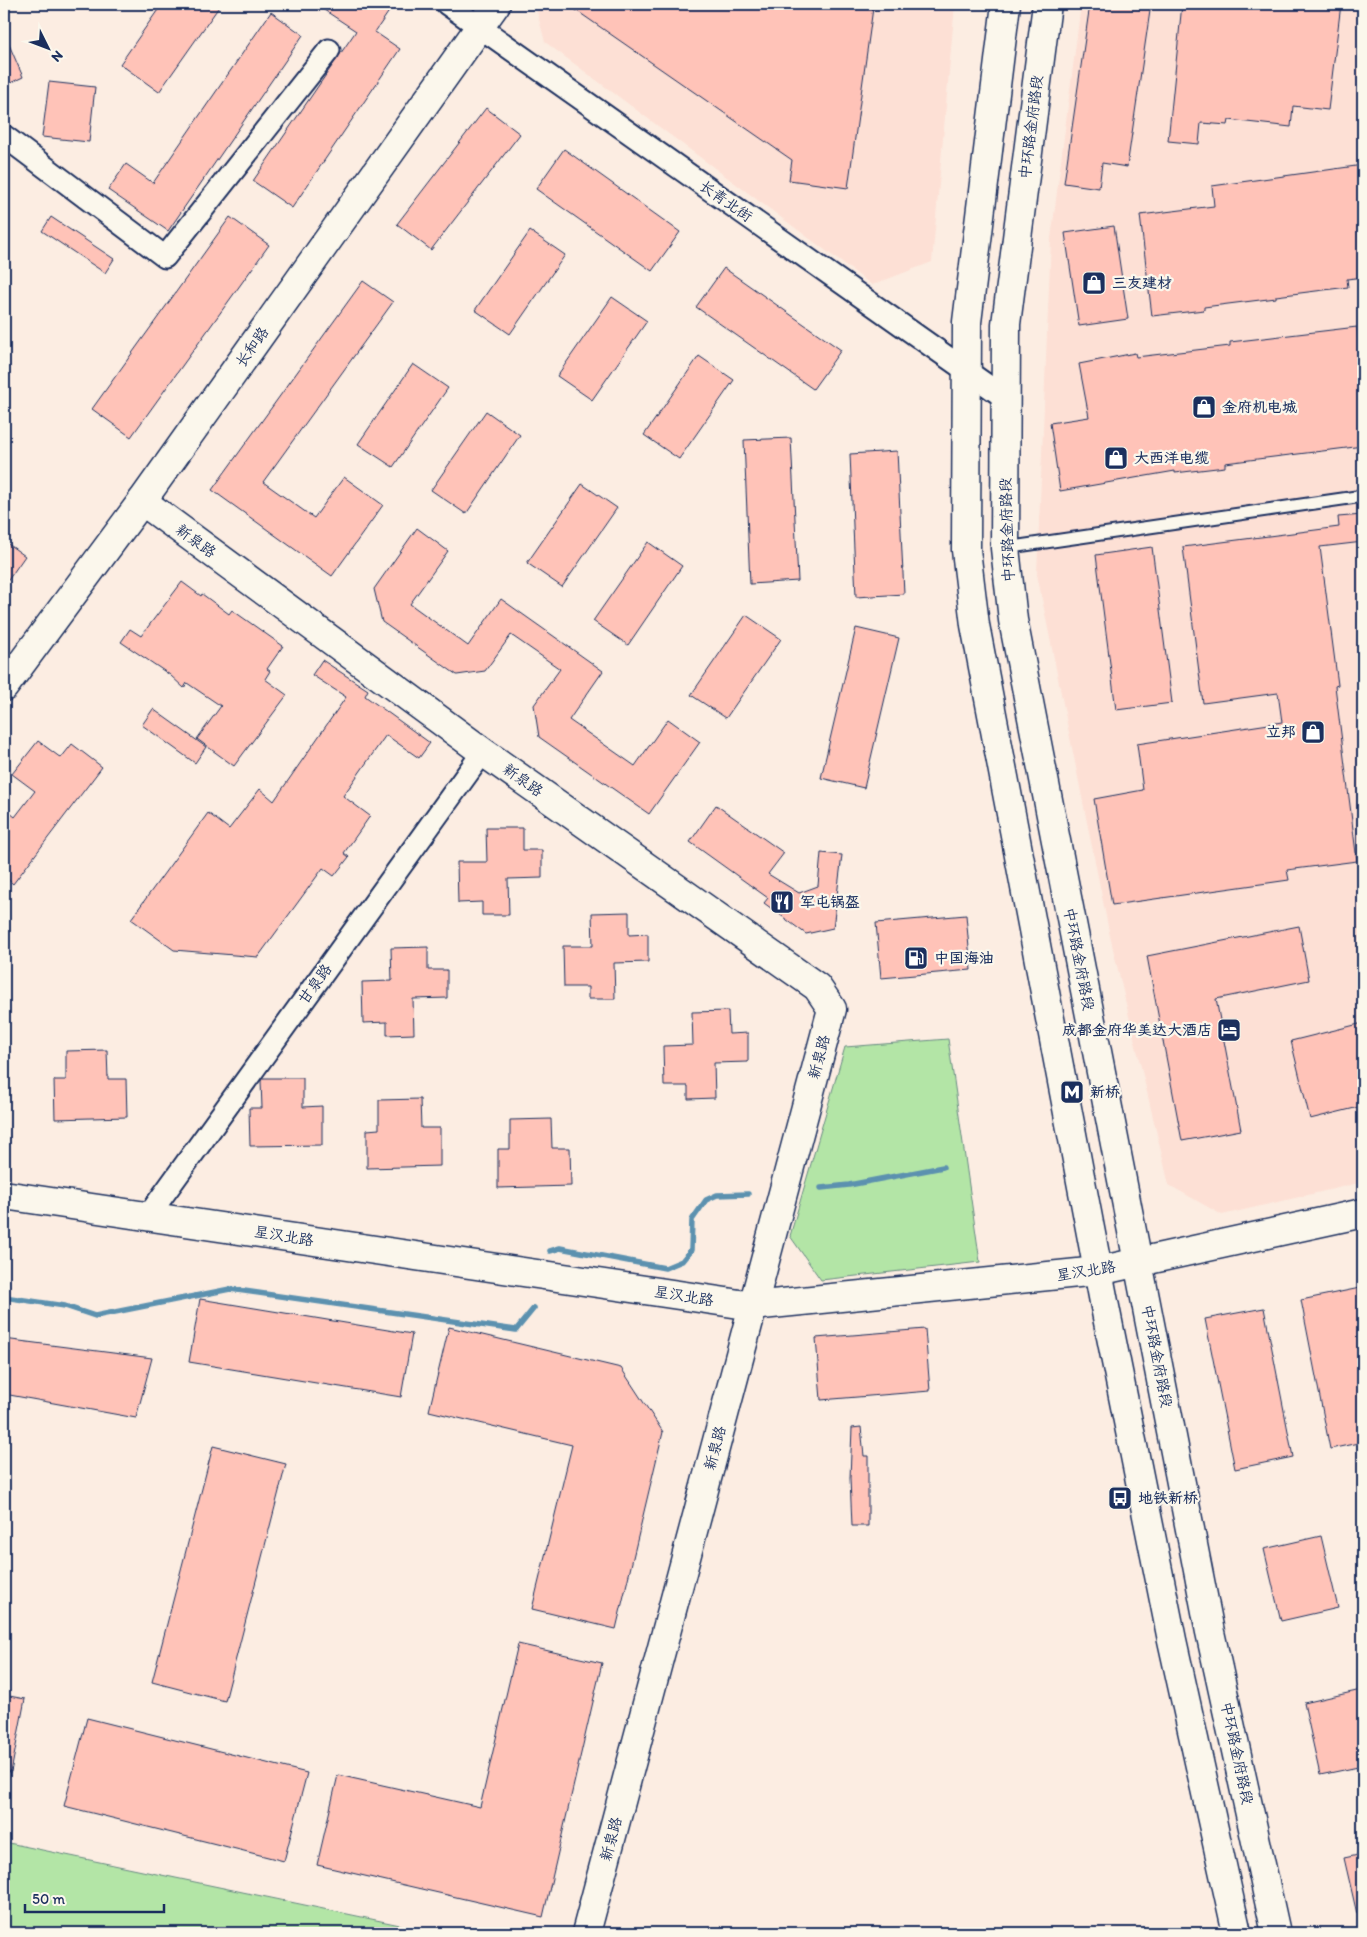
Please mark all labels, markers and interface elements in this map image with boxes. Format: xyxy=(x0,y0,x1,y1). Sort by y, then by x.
north arrow xyxy=(22,22,72,72)
text: N xyxy=(48,47,67,66)
street label: 中环路金府路段 xyxy=(1016,74,1046,180)
street label: 长青北街 xyxy=(696,176,756,226)
shop icon: 三友建材 xyxy=(1081,270,1107,296)
place label: 三友建材 xyxy=(1112,274,1172,292)
street label: 长和路 xyxy=(232,323,272,371)
shop icon: 金府机电城 xyxy=(1191,394,1217,420)
place label: 金府机电城 xyxy=(1222,398,1297,416)
shop icon: 大西洋电缆 xyxy=(1103,445,1129,471)
place label: 大西洋电缆 xyxy=(1134,449,1209,467)
street label: 中环路金府路段 xyxy=(996,477,1018,583)
street label: 新泉路 xyxy=(173,520,219,562)
shop icon: 立邦 xyxy=(1300,719,1326,745)
place label: 立邦 xyxy=(1266,723,1296,741)
street label: 新泉路 xyxy=(499,760,547,800)
restaurant icon: 军屯锅盔 xyxy=(769,889,795,915)
place label: 军屯锅盔 xyxy=(800,893,860,911)
street label: 中环路金府路段 xyxy=(1060,906,1098,1012)
fuel station icon: 中国海油 xyxy=(903,945,929,971)
place label: 中国海油 xyxy=(934,949,994,967)
street label: 甘泉路 xyxy=(294,961,336,1007)
hotel icon: 成都金府华美达大酒店 xyxy=(1216,1017,1242,1043)
place label: 成都金府华美达大酒店 xyxy=(1062,1021,1212,1039)
street label: 新泉路 xyxy=(804,1033,834,1081)
metro station icon: 新桥 xyxy=(1059,1079,1085,1105)
place label: 新桥 xyxy=(1090,1083,1120,1101)
street label: 星汉北路 xyxy=(253,1222,315,1250)
street label: 星汉北路 xyxy=(1055,1257,1117,1285)
street label: 星汉北路 xyxy=(653,1282,715,1310)
street label: 中环路金府路段 xyxy=(1138,1303,1176,1409)
street label: 新泉路 xyxy=(700,1424,730,1472)
bus stop icon: 地铁新桥 xyxy=(1107,1485,1133,1511)
place label: 地铁新桥 xyxy=(1138,1489,1198,1507)
street label: 中环路金府路段 xyxy=(1217,1700,1257,1806)
street label: 新泉路 xyxy=(596,1815,626,1863)
scale bar xyxy=(25,1882,164,1914)
text: 50 m xyxy=(32,1890,65,1908)

